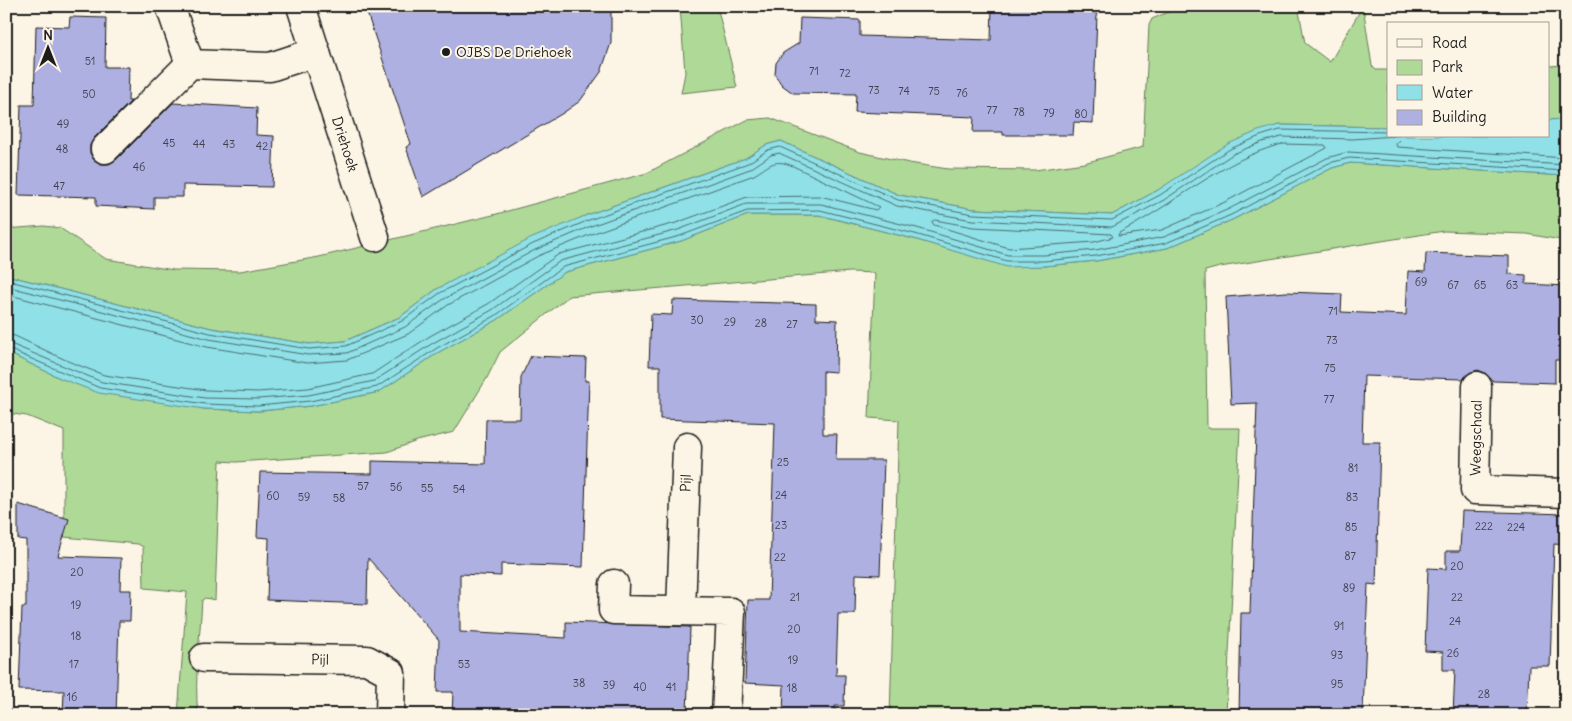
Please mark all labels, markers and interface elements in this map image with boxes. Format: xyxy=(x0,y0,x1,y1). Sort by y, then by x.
north arrow xyxy=(22,22,72,72)
legend xyxy=(1387,22,1550,138)
text: N xyxy=(43,26,53,44)
text: Road xyxy=(1432,33,1467,52)
place label: OJBS De Driehoek xyxy=(456,43,572,61)
marker: OJBS De Driehoek xyxy=(440,46,452,58)
house number: 51 xyxy=(85,54,95,68)
text: Park xyxy=(1432,57,1463,76)
house number: 71 xyxy=(809,64,819,78)
house number: 72 xyxy=(839,66,851,80)
house number: 73 xyxy=(868,83,880,97)
text: Water xyxy=(1432,83,1473,102)
house number: 74 xyxy=(898,84,910,98)
house number: 75 xyxy=(928,84,940,98)
house number: 76 xyxy=(956,86,968,100)
house number: 50 xyxy=(82,87,96,101)
house number: 77 xyxy=(987,103,998,117)
house number: 78 xyxy=(1013,105,1025,119)
house number: 79 xyxy=(1043,106,1055,120)
house number: 80 xyxy=(1074,107,1088,121)
text: Building xyxy=(1432,107,1487,126)
street label: Driehoek xyxy=(328,114,362,174)
house number: 49 xyxy=(57,117,69,131)
house number: 45 xyxy=(163,136,175,150)
house number: 44 xyxy=(193,137,205,151)
house number: 43 xyxy=(223,137,235,151)
house number: 42 xyxy=(256,139,268,153)
house number: 48 xyxy=(56,142,68,156)
house number: 46 xyxy=(133,160,145,174)
house number: 47 xyxy=(53,179,65,193)
house number: 69 xyxy=(1415,275,1427,289)
house number: 67 xyxy=(1447,278,1459,292)
house number: 65 xyxy=(1474,278,1486,292)
house number: 63 xyxy=(1506,278,1518,292)
house number: 71 xyxy=(1328,304,1338,318)
house number: 30 xyxy=(690,313,704,327)
house number: 29 xyxy=(724,315,736,329)
house number: 28 xyxy=(755,316,767,330)
house number: 27 xyxy=(786,317,798,331)
house number: 73 xyxy=(1326,333,1338,347)
house number: 75 xyxy=(1324,361,1336,375)
house number: 77 xyxy=(1324,392,1335,406)
street label: Weegschaal xyxy=(1466,400,1486,476)
house number: 25 xyxy=(777,455,789,469)
house number: 81 xyxy=(1348,461,1358,475)
street label: Pijl xyxy=(676,474,695,492)
house number: 57 xyxy=(357,479,369,493)
house number: 56 xyxy=(390,480,402,494)
house number: 55 xyxy=(421,481,433,495)
house number: 54 xyxy=(453,482,465,496)
house number: 24 xyxy=(775,488,787,502)
house number: 60 xyxy=(266,489,280,503)
house number: 59 xyxy=(298,490,310,504)
house number: 83 xyxy=(1346,490,1358,504)
house number: 58 xyxy=(333,491,345,505)
house number: 23 xyxy=(775,518,787,532)
house number: 222 xyxy=(1475,519,1493,533)
house number: 85 xyxy=(1345,520,1357,534)
house number: 224 xyxy=(1507,520,1525,534)
house number: 87 xyxy=(1344,549,1356,563)
house number: 22 xyxy=(774,550,786,564)
house number: 20 xyxy=(1450,559,1464,573)
house number: 20 xyxy=(70,565,84,579)
house number: 89 xyxy=(1343,581,1355,595)
house number: 21 xyxy=(790,590,800,604)
house number: 22 xyxy=(1451,590,1463,604)
house number: 19 xyxy=(71,598,81,612)
house number: 24 xyxy=(1449,614,1461,628)
house number: 91 xyxy=(1334,619,1344,633)
house number: 20 xyxy=(787,622,801,636)
house number: 18 xyxy=(71,629,81,643)
house number: 26 xyxy=(1447,646,1459,660)
house number: 93 xyxy=(1331,648,1343,662)
street label: Pijl xyxy=(311,650,329,669)
house number: 19 xyxy=(788,653,798,667)
house number: 17 xyxy=(69,657,79,671)
house number: 53 xyxy=(458,657,470,671)
house number: 38 xyxy=(573,676,585,690)
house number: 95 xyxy=(1331,677,1343,691)
house number: 39 xyxy=(603,678,615,692)
house number: 40 xyxy=(633,680,647,694)
house number: 41 xyxy=(666,680,676,694)
house number: 18 xyxy=(787,681,797,695)
house number: 28 xyxy=(1478,687,1490,701)
house number: 16 xyxy=(67,690,77,704)

